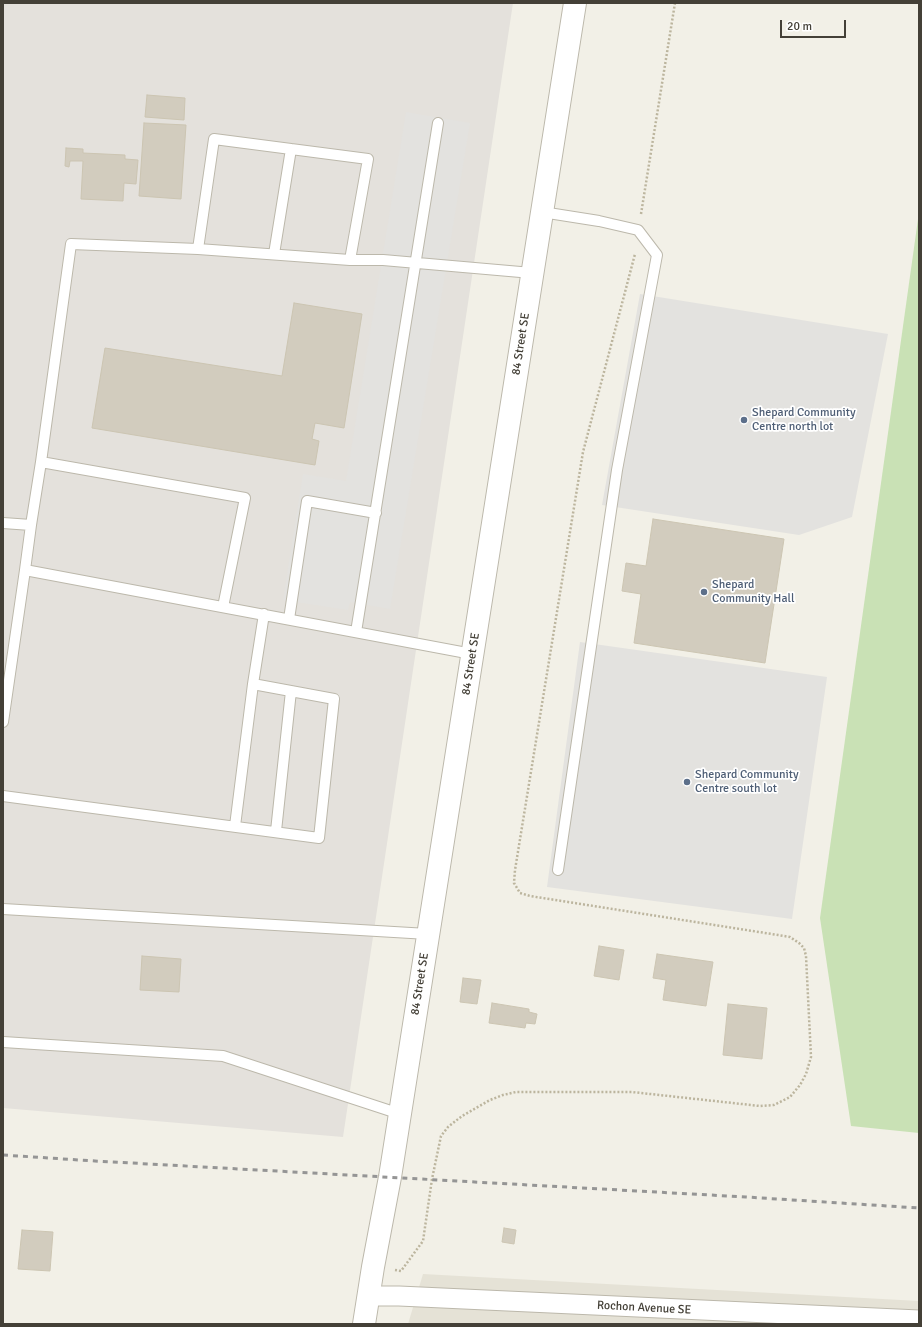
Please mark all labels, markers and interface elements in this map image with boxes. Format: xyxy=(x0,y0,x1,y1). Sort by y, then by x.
scale bar xyxy=(782,12,848,38)
text: 20 m xyxy=(787,19,812,34)
street label: 84 Street SE xyxy=(509,312,533,376)
place label: Shepard Community Centre north lot xyxy=(752,406,856,434)
marker: Shepard Community Centre north lot xyxy=(739,415,749,425)
place label: Shepard Community Hall xyxy=(712,578,794,606)
marker: Shepard Community Hall xyxy=(699,587,709,597)
street label: 84 Street SE xyxy=(459,632,483,696)
place label: Shepard Community Centre south lot xyxy=(695,768,799,796)
marker: Shepard Community Centre south lot xyxy=(682,777,692,787)
street label: 84 Street SE xyxy=(408,952,432,1016)
street label: Rochon Avenue SE xyxy=(596,1298,692,1318)

